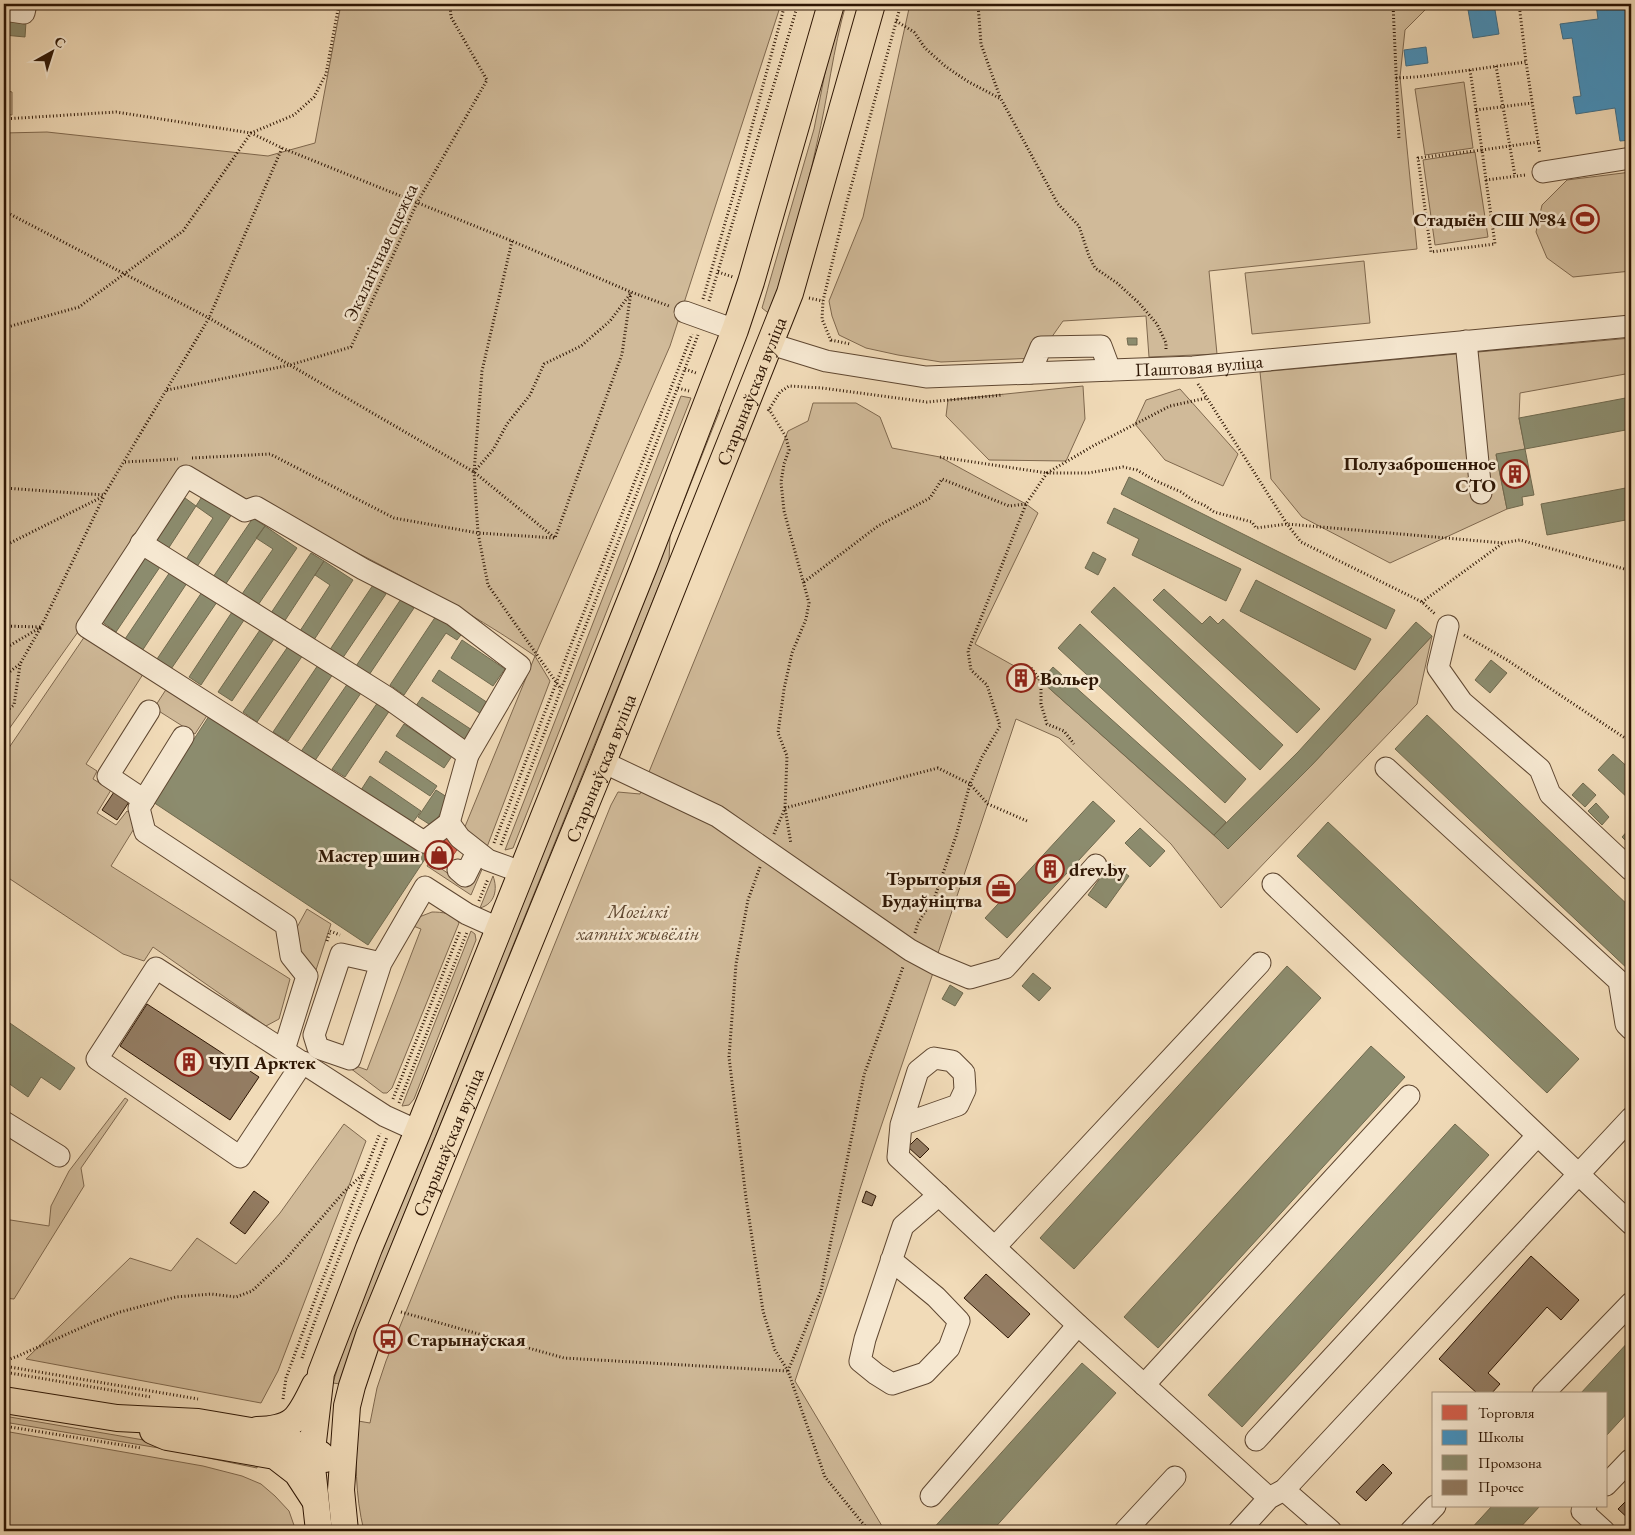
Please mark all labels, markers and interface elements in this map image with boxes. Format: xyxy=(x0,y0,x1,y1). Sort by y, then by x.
north arrow xyxy=(28,28,78,78)
text: С xyxy=(51,32,70,52)
street label: Экалагічная сцежка xyxy=(338,179,423,325)
sports icon: Стадыён СШ №84 xyxy=(1570,204,1600,234)
place label: Стадыён СШ №84 xyxy=(1413,207,1567,232)
street label: Старынаўская вуліца xyxy=(710,313,792,470)
street label: Паштовая вуліца xyxy=(1134,348,1265,382)
place label: Полузаброшенное СТО xyxy=(1344,451,1496,498)
building icon: Полузаброшенное СТО xyxy=(1500,459,1530,489)
building icon: Вольер xyxy=(1006,663,1036,693)
place label: Вольер xyxy=(1040,666,1099,691)
street label: Старынаўская вуліца xyxy=(559,690,642,847)
shop icon: Мастер шин xyxy=(424,840,454,870)
place label: Мастер шин xyxy=(318,843,420,868)
building icon: drev.by xyxy=(1035,854,1065,884)
place label: drev.by xyxy=(1069,857,1127,882)
place label: Тэрыторыя Будаўніцтва xyxy=(882,866,983,913)
office icon: Тэрыторыя Будаўніцтва xyxy=(986,874,1016,904)
park label: Могілкі хатніх жывёлін xyxy=(575,899,700,946)
building icon: ЧУП Арктек xyxy=(174,1047,204,1077)
place label: ЧУП Арктек xyxy=(208,1050,316,1075)
street label: Старынаўская вуліца xyxy=(407,1064,490,1221)
bus stop icon: Старынаўская xyxy=(373,1324,403,1354)
place label: Старынаўская xyxy=(407,1327,526,1352)
legend xyxy=(1432,1392,1608,1508)
text: Торговля xyxy=(1478,1403,1535,1422)
text: Школы xyxy=(1478,1427,1524,1446)
text: Промзона xyxy=(1478,1453,1542,1472)
text: Прочее xyxy=(1478,1477,1524,1496)

